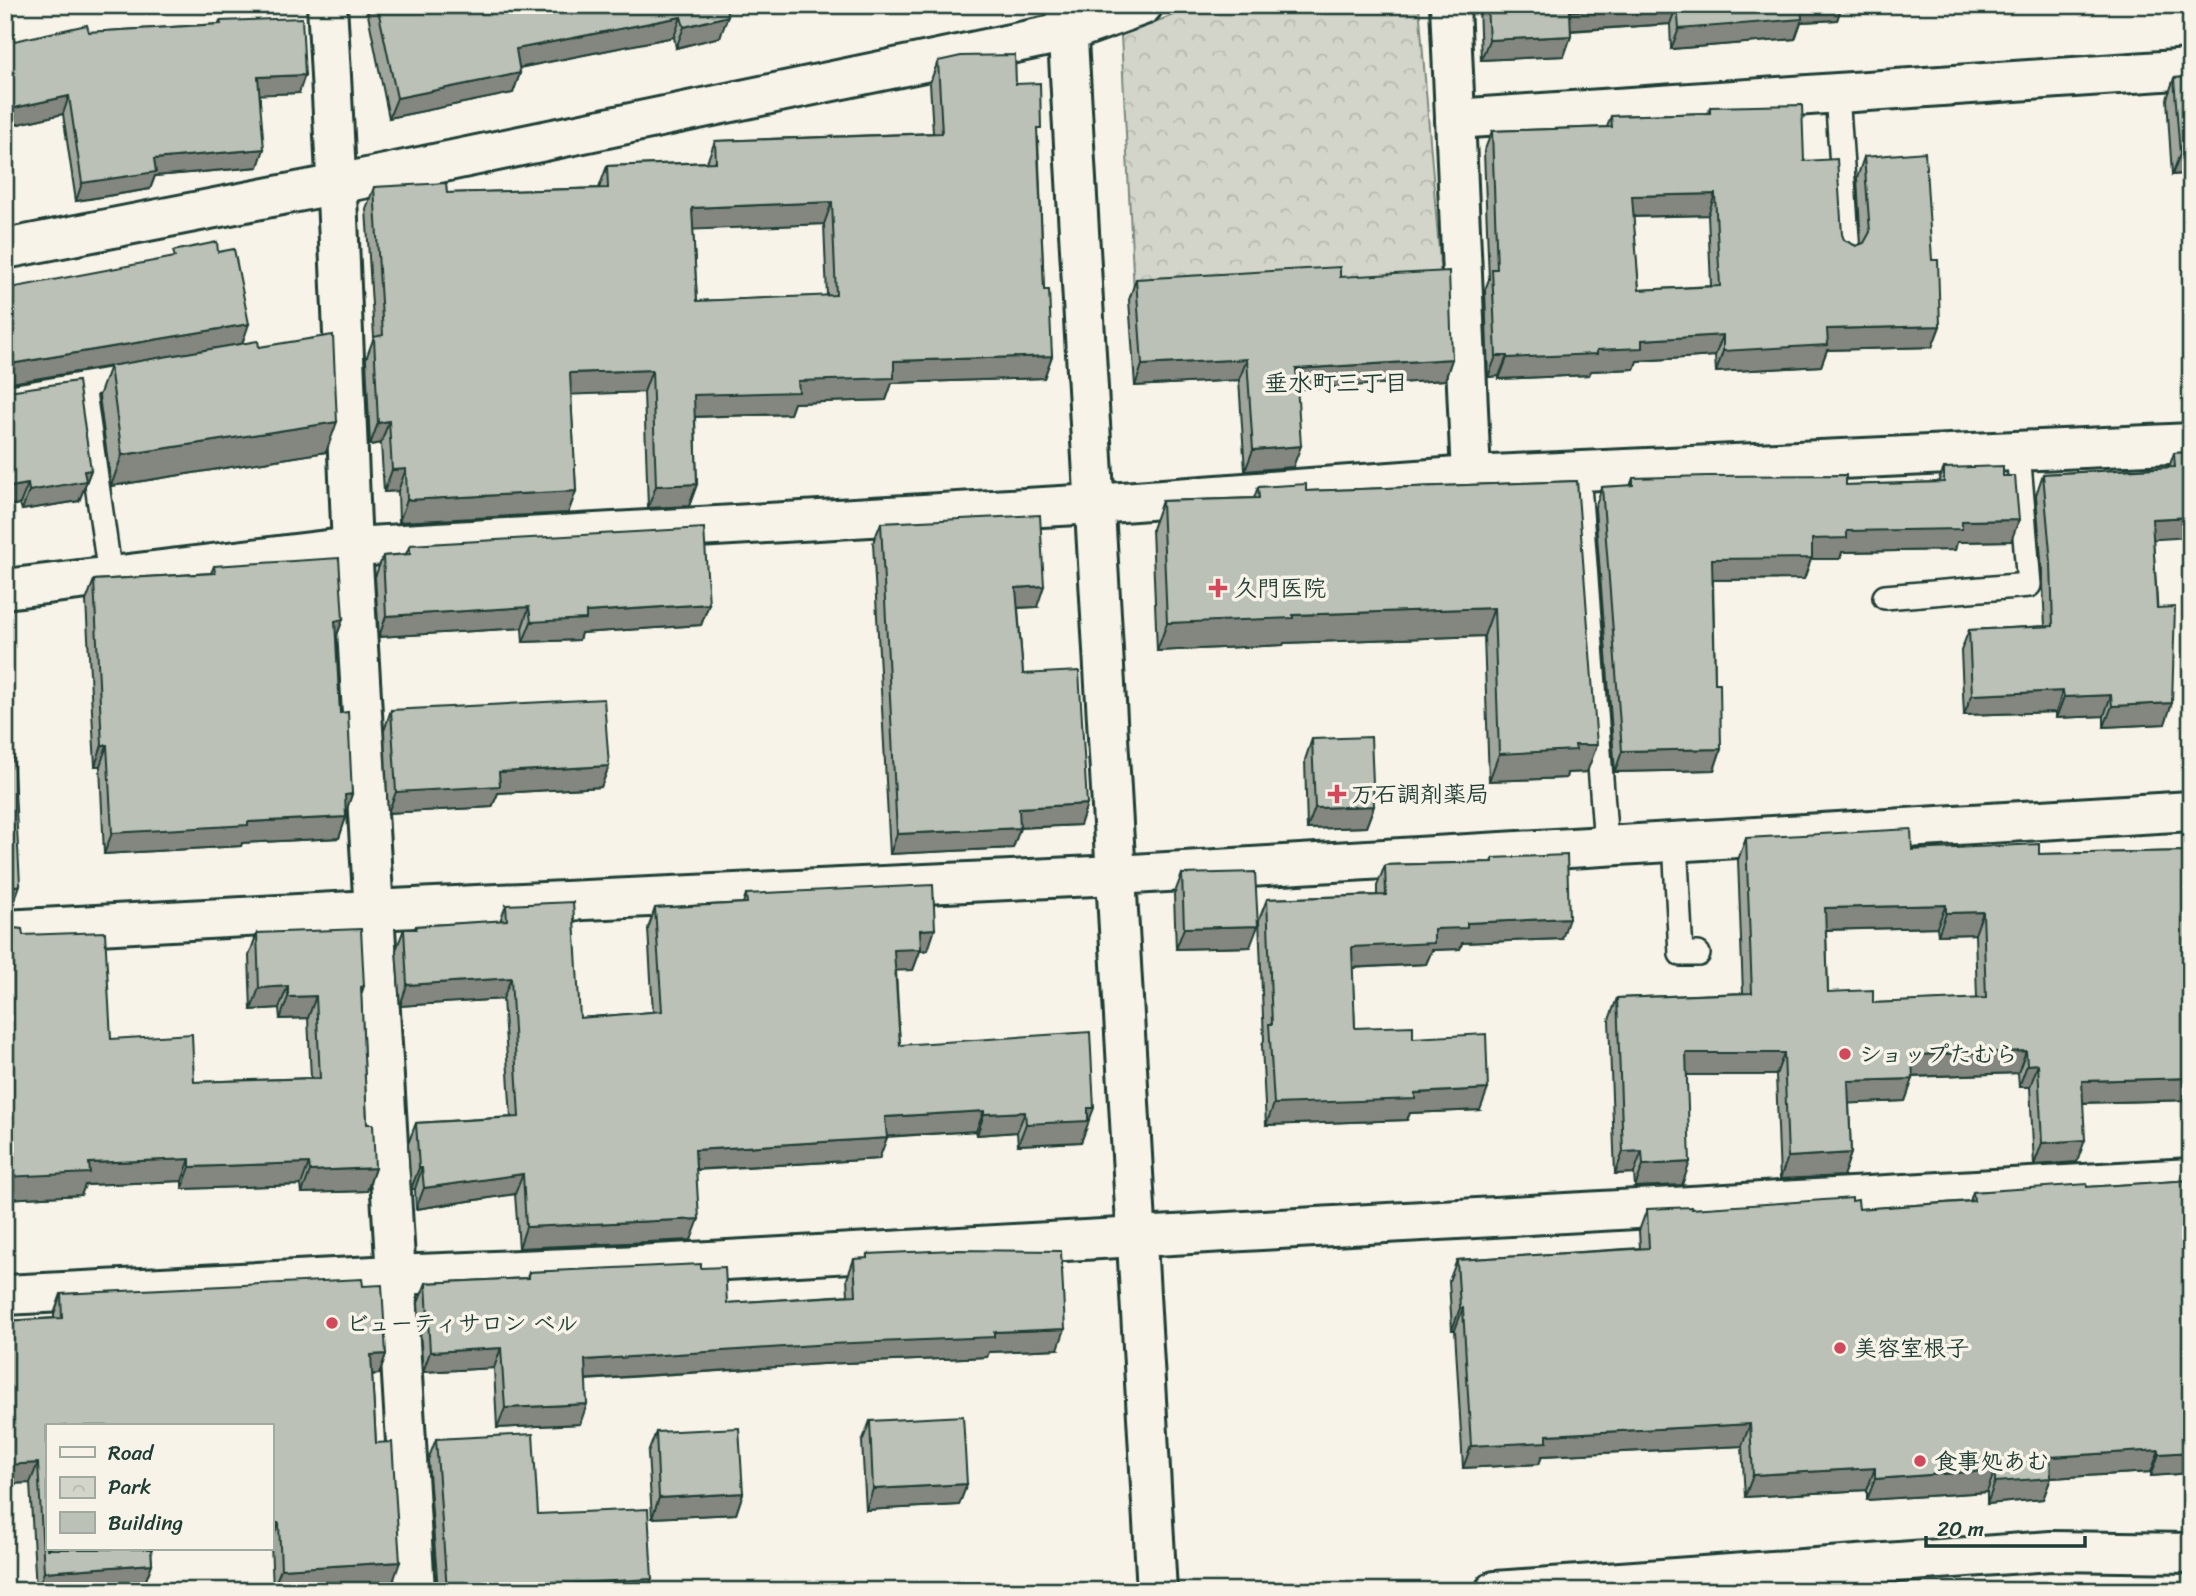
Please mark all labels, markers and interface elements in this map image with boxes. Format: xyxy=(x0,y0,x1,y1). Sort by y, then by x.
district label: 垂水町三丁目 xyxy=(1264,362,1408,404)
place label: 久門医院 xyxy=(1234,568,1326,609)
marker: 久門医院 xyxy=(1208,578,1228,598)
place label: 万石調剤薬局 xyxy=(1351,774,1489,815)
marker: 万石調剤薬局 xyxy=(1329,786,1345,802)
place label: ショップたむら xyxy=(1859,1034,2018,1075)
marker: ショップたむら xyxy=(1837,1046,1853,1062)
place label: ビューティサロン ベル xyxy=(346,1303,579,1344)
marker: ビューティサロン ベル xyxy=(324,1315,340,1331)
place label: 美容室根子 xyxy=(1854,1328,1969,1369)
marker: 美容室根子 xyxy=(1832,1340,1848,1356)
legend xyxy=(46,1424,273,1550)
text: Road xyxy=(108,1434,155,1472)
place label: 食事処あむ xyxy=(1934,1441,2049,1482)
marker: 食事処あむ xyxy=(1912,1453,1928,1469)
text: Park xyxy=(108,1468,151,1506)
text: Building xyxy=(108,1504,184,1542)
scale bar xyxy=(1926,1505,2086,1549)
text: 20 m xyxy=(1937,1510,1984,1548)

